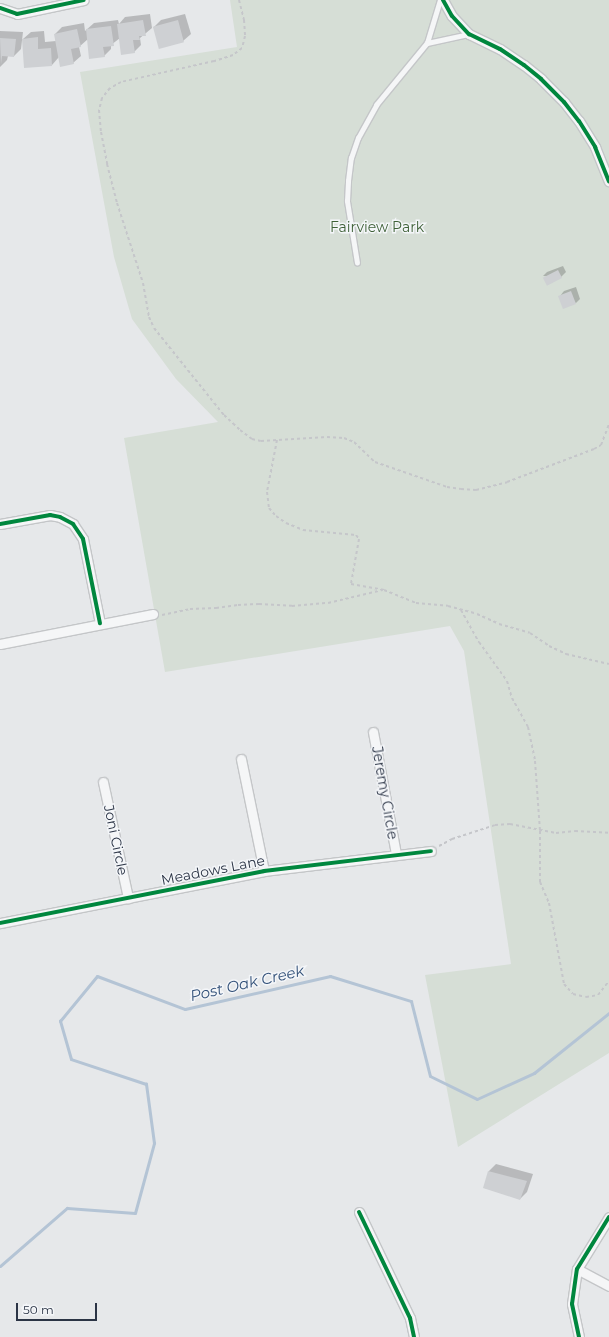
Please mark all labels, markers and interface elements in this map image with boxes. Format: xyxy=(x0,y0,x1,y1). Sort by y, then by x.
park label: Fairview Park xyxy=(330,219,424,235)
street label: Jeremy Circle xyxy=(369,745,401,841)
street label: Joni Circle xyxy=(100,803,132,877)
street label: Meadows Lane xyxy=(160,852,266,888)
water label: Post Oak Creek xyxy=(188,961,306,1005)
scale bar xyxy=(18,1295,99,1321)
text: 50 m xyxy=(23,1302,54,1317)

